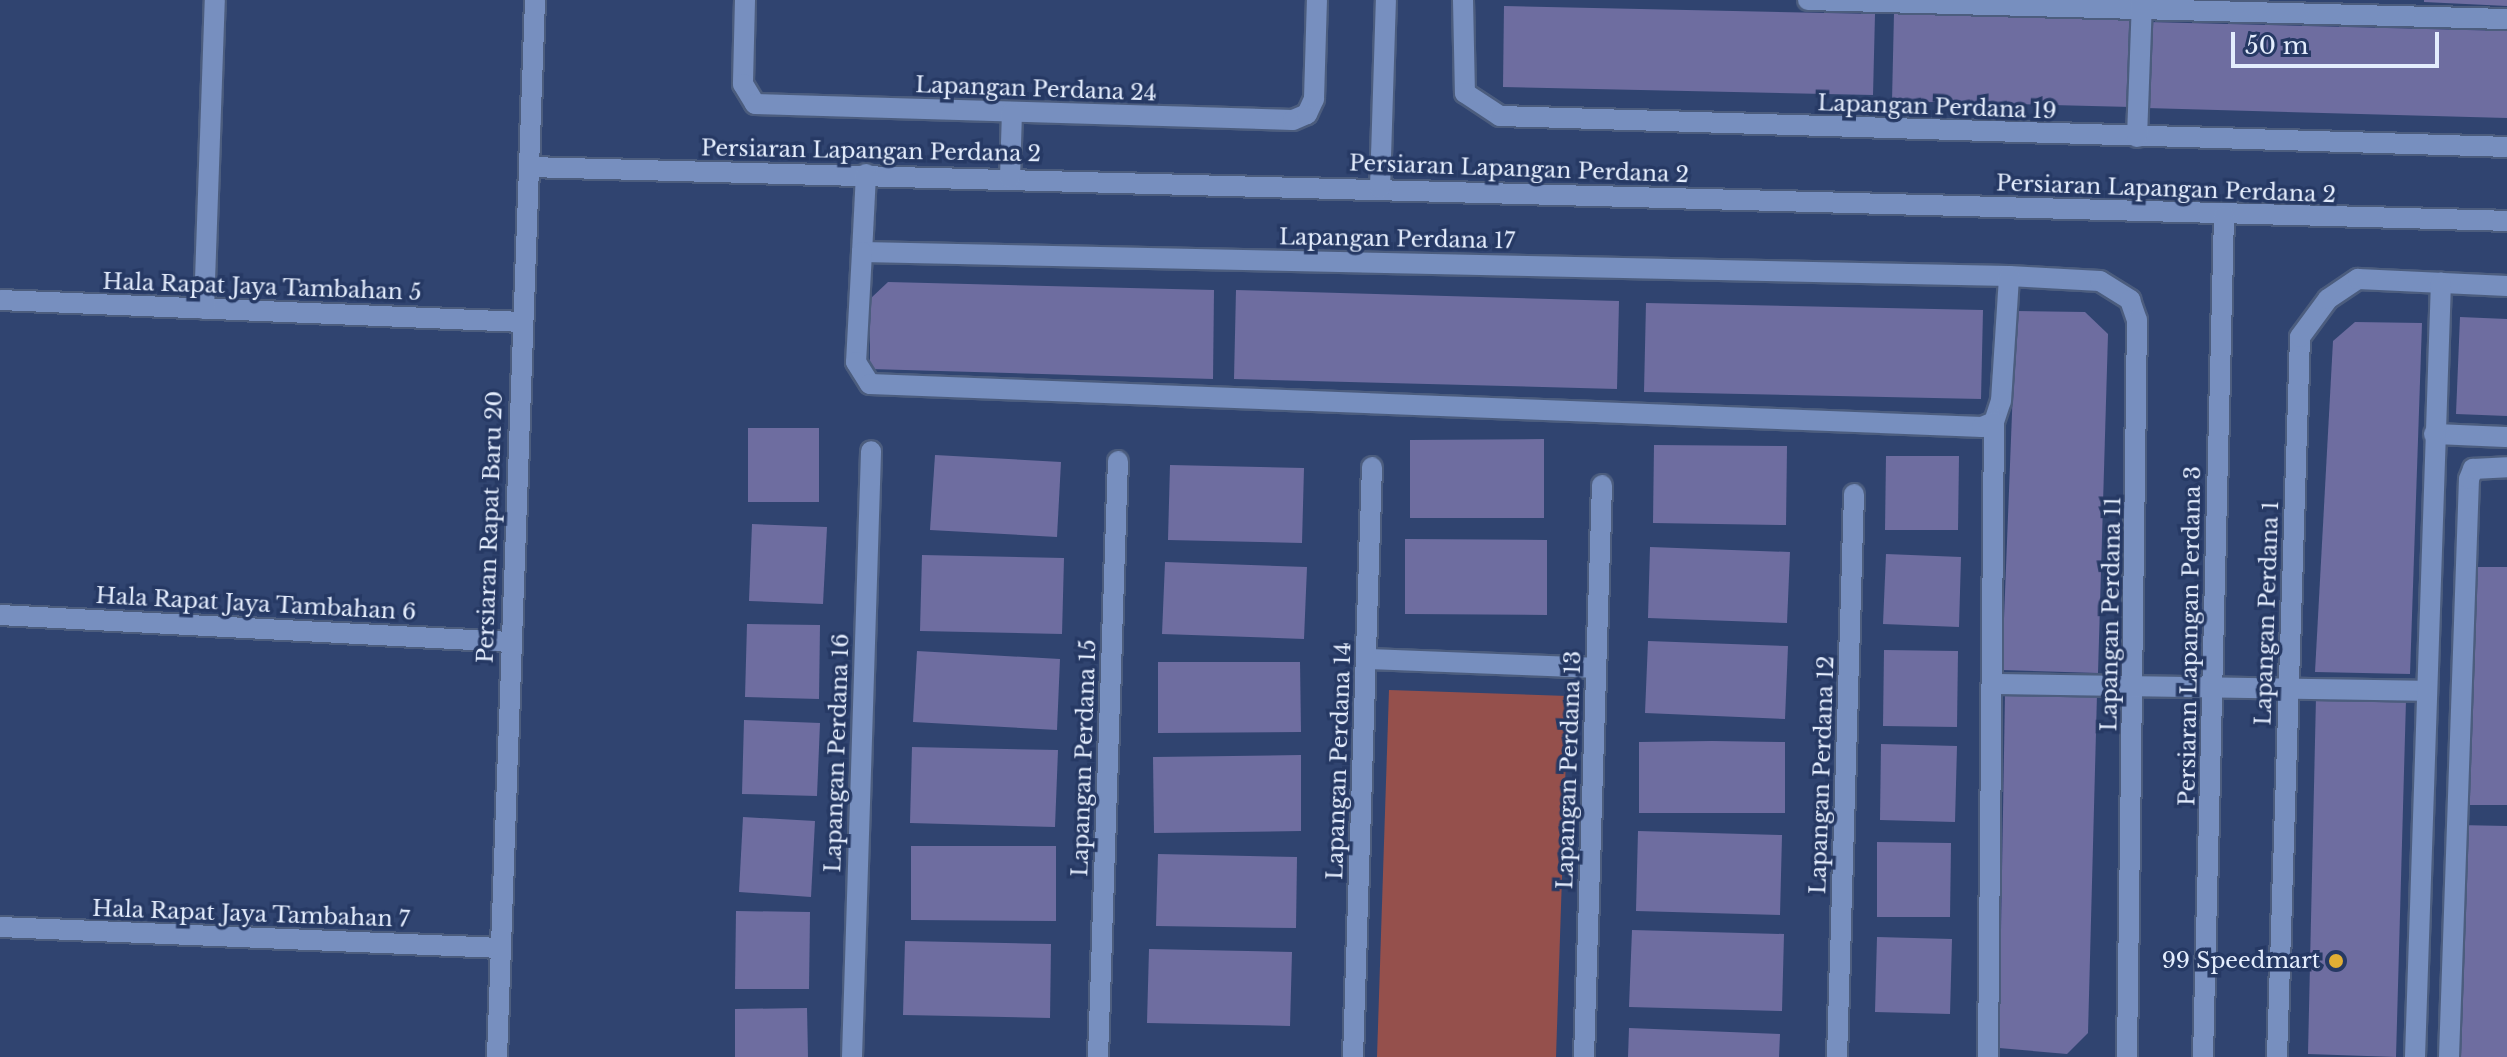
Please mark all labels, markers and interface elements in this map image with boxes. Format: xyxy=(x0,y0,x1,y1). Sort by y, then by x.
scale bar xyxy=(2235,16,2443,66)
text: 50 m xyxy=(2245,31,2308,60)
street label: Lapangan Perdana 24 xyxy=(915,72,1157,106)
street label: Lapangan Perdana 19 xyxy=(1817,90,2057,124)
street label: Persiaran Lapangan Perdana 2 xyxy=(701,135,1041,167)
street label: Persiaran Lapangan Perdana 2 xyxy=(1349,150,1689,188)
street label: Persiaran Lapangan Perdana 2 xyxy=(1996,170,2336,208)
street label: Lapangan Perdana 17 xyxy=(1279,224,1515,254)
street label: Hala Rapat Jaya Tambahan 5 xyxy=(101,268,423,306)
street label: Persiaran Rapat Baru 20 xyxy=(472,390,508,664)
street label: Persiaran Lapangan Perdana 3 xyxy=(2174,466,2206,806)
street label: Lapangan Perdana 11 xyxy=(2096,496,2126,732)
street label: Lapangan Perdana 1 xyxy=(2250,500,2284,726)
street label: Hala Rapat Jaya Tambahan 6 xyxy=(94,582,418,626)
street label: Lapangan Perdana 16 xyxy=(820,633,854,873)
street label: Lapangan Perdana 15 xyxy=(1067,639,1101,877)
street label: Lapangan Perdana 14 xyxy=(1322,642,1356,880)
street label: Lapangan Perdana 13 xyxy=(1552,650,1586,890)
street label: Lapangan Perdana 12 xyxy=(1805,655,1839,895)
street label: Hala Rapat Jaya Tambahan 7 xyxy=(91,895,411,933)
place label: 99 Speedmart xyxy=(2162,948,2320,974)
marker: 99 Speedmart xyxy=(2327,952,2345,970)

